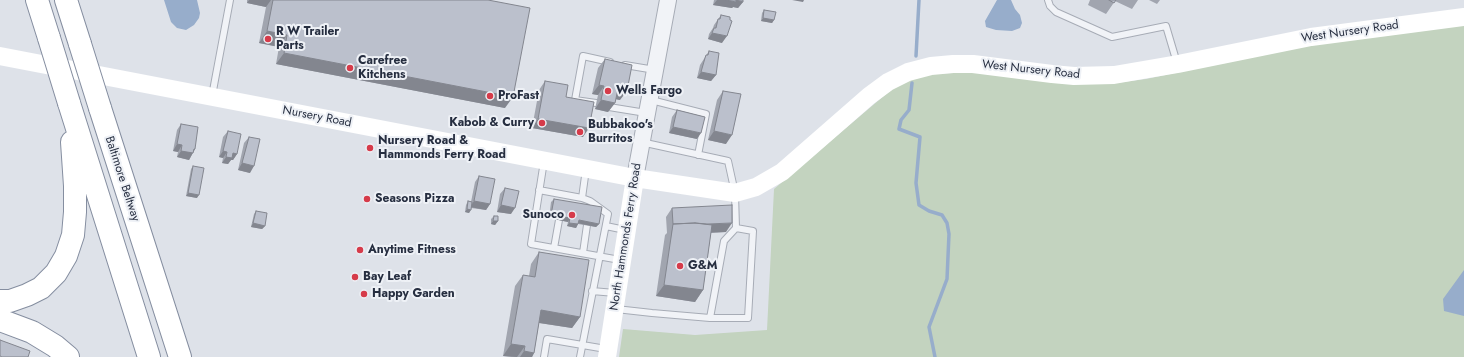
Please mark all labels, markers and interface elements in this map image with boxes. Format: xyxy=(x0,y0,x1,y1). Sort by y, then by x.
street label: West Nursery Road xyxy=(1300,18,1400,46)
place label: R W Trailer Parts xyxy=(276,25,339,53)
marker: R W Trailer Parts xyxy=(263,34,273,44)
place label: Carefree Kitchens xyxy=(358,54,407,82)
street label: West Nursery Road xyxy=(981,58,1081,82)
marker: Carefree Kitchens xyxy=(345,63,355,73)
place label: Wells Fargo xyxy=(616,84,682,98)
marker: Wells Fargo xyxy=(603,86,613,96)
place label: ProFast xyxy=(498,89,539,103)
marker: ProFast xyxy=(485,91,495,101)
street label: Nursery Road xyxy=(281,103,353,131)
place label: Kabob & Curry xyxy=(449,116,534,130)
marker: Kabob & Curry xyxy=(537,118,547,128)
place label: Bubbakoo's Burritos xyxy=(588,118,653,146)
marker: Bubbakoo's Burritos xyxy=(575,127,585,137)
place label: Nursery Road & Hammonds Ferry Road xyxy=(378,134,506,162)
street label: Baltimore Beltway xyxy=(101,135,143,223)
marker: Nursery Road & Hammonds Ferry Road xyxy=(365,143,375,153)
street label: North Hammonds Ferry Road xyxy=(607,162,645,312)
place label: Seasons Pizza xyxy=(375,192,455,206)
marker: Seasons Pizza xyxy=(362,194,372,204)
place label: Sunoco xyxy=(523,208,564,222)
marker: Sunoco xyxy=(567,210,577,220)
place label: Anytime Fitness xyxy=(368,243,456,257)
marker: Anytime Fitness xyxy=(355,245,365,255)
place label: G&M xyxy=(688,259,717,273)
marker: G&M xyxy=(675,261,685,271)
place label: Bay Leaf xyxy=(363,270,411,284)
marker: Bay Leaf xyxy=(350,272,360,282)
place label: Happy Garden xyxy=(372,287,455,301)
marker: Happy Garden xyxy=(359,289,369,299)

